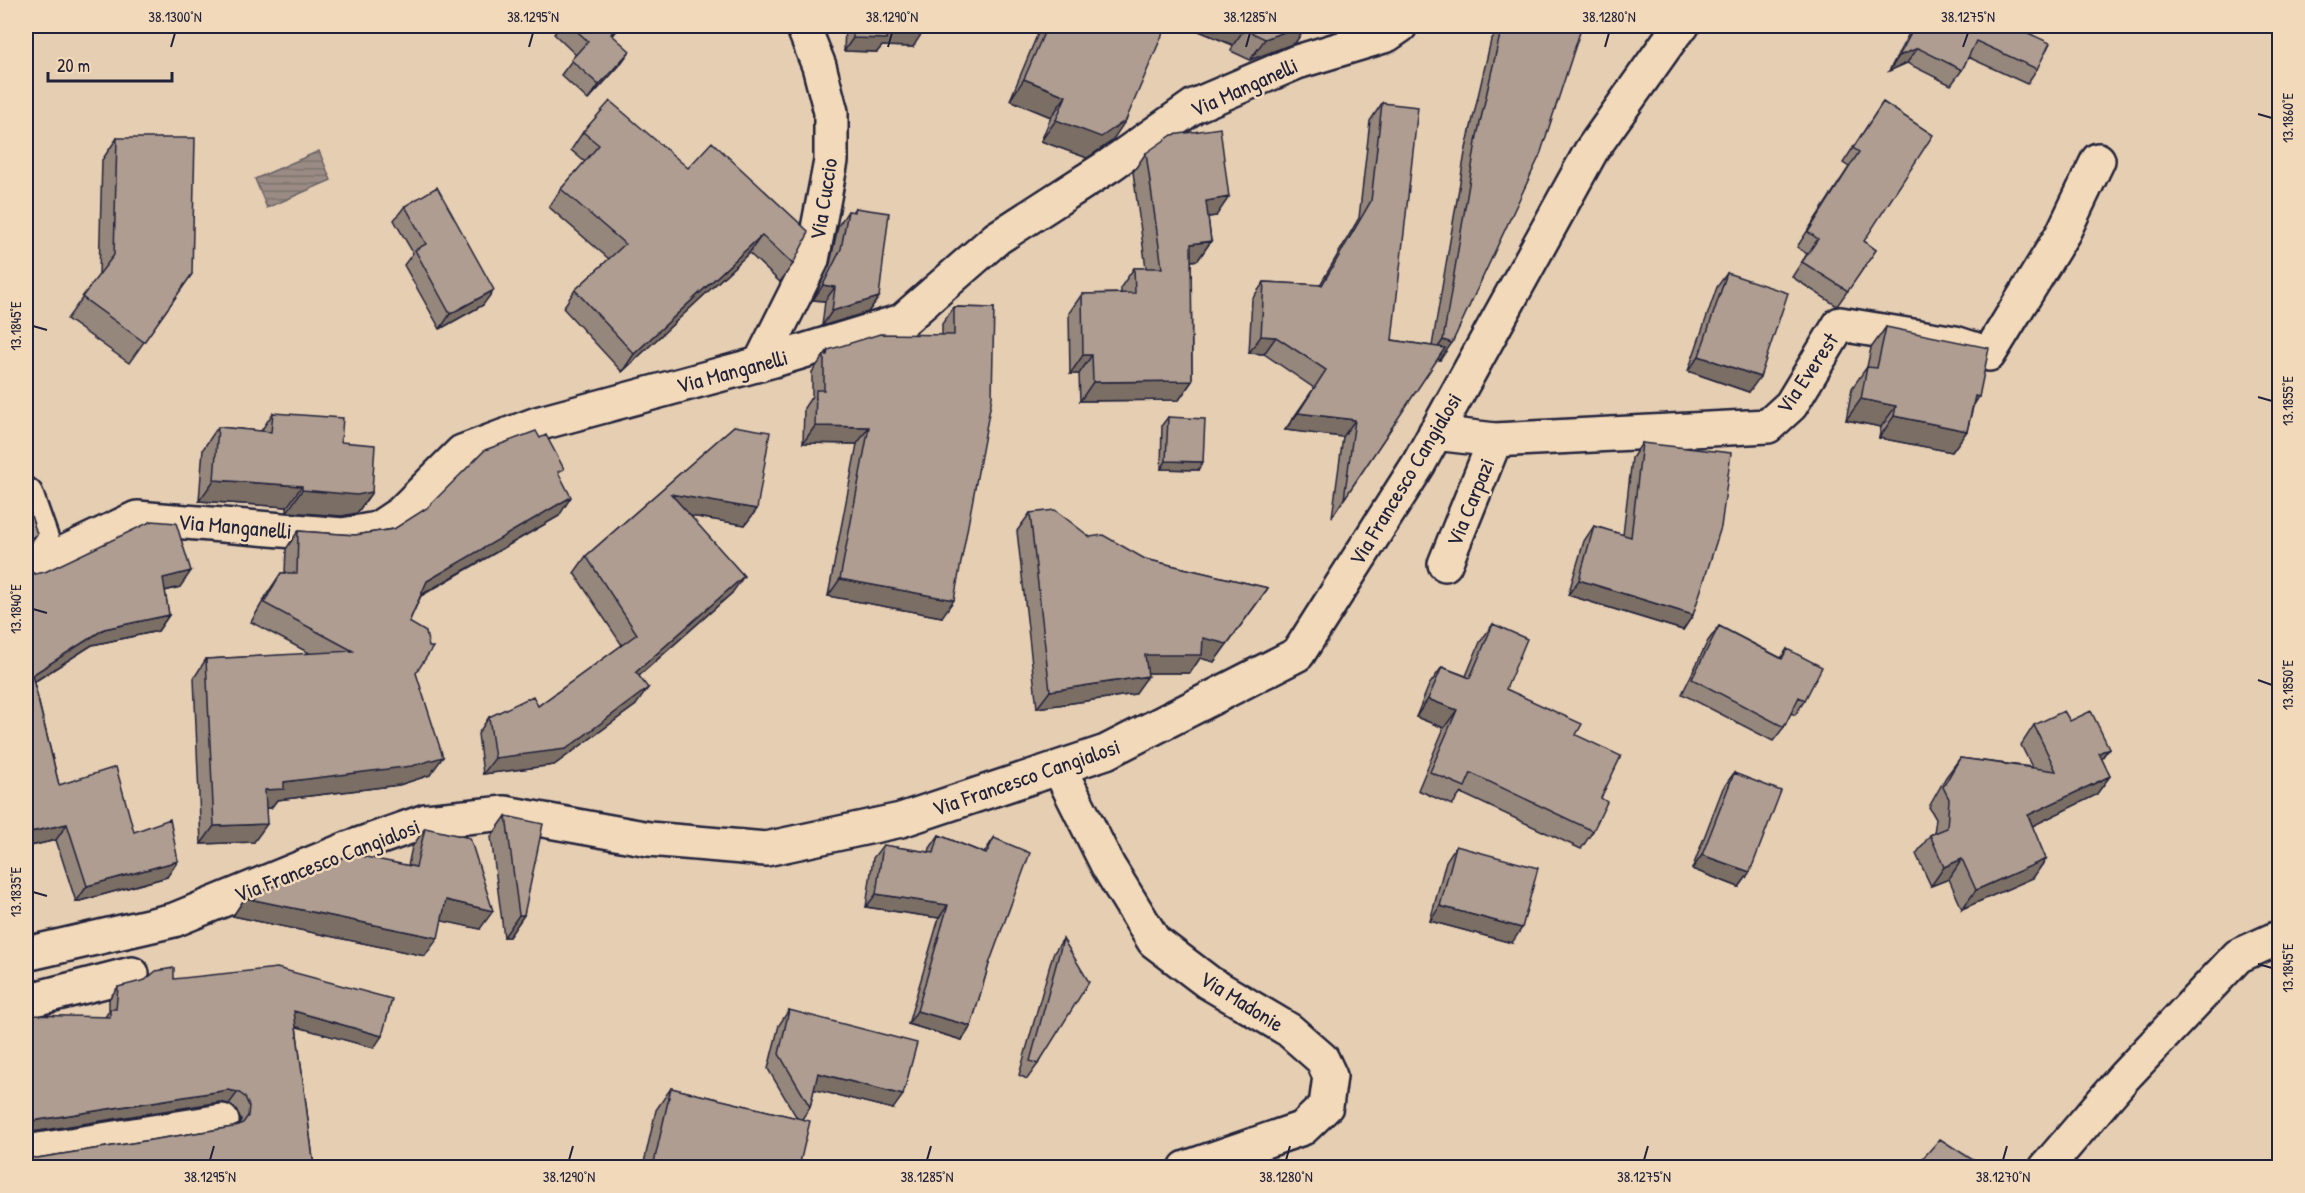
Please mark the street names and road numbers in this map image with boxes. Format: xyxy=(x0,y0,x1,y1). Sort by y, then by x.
street label: Via Manganelli xyxy=(1186,50,1302,124)
street label: Via Cuccio xyxy=(802,156,844,242)
street label: Via Everest xyxy=(1769,326,1845,419)
street label: Via Manganelli xyxy=(673,342,791,400)
street label: Via Francesco Cangialosi xyxy=(1342,387,1468,571)
street label: Via Carpazi xyxy=(1439,453,1501,551)
street label: Via Manganelli xyxy=(177,506,293,546)
street label: Via Francesco Cangialosi xyxy=(928,731,1124,823)
street label: Via Francesco Cangialosi xyxy=(230,811,424,909)
street label: Via Madonie xyxy=(1194,963,1290,1039)

